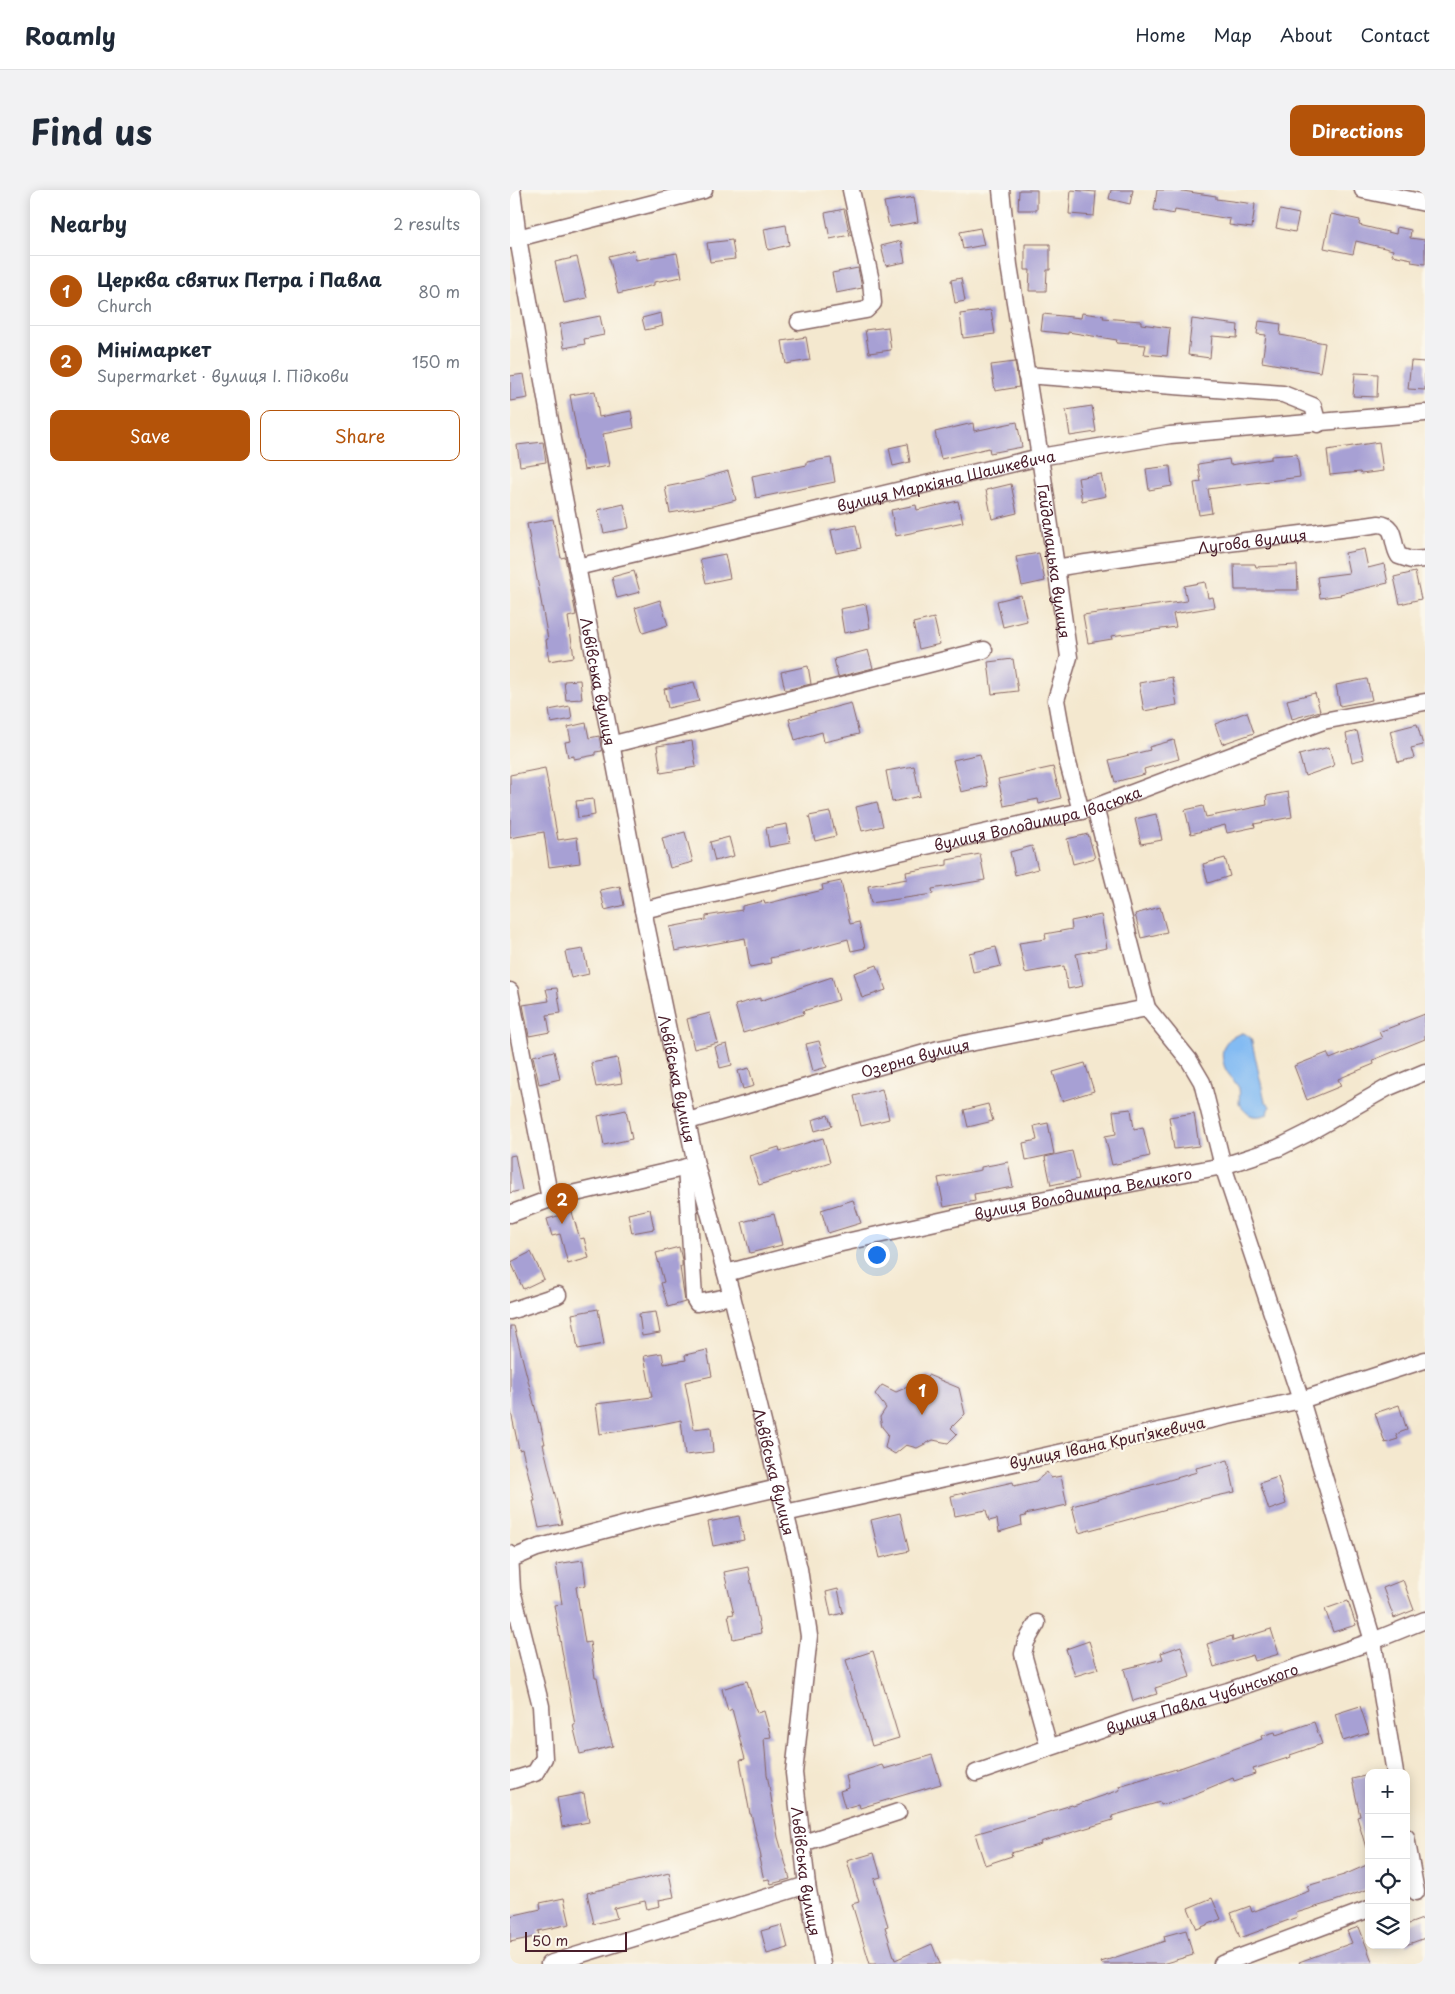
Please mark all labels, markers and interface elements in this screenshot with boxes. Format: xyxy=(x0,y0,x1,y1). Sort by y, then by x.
text: Roamly xyxy=(25,17,116,53)
text: Home xyxy=(1135,21,1185,48)
text: Map xyxy=(1213,21,1252,48)
text: About xyxy=(1280,21,1332,48)
text: Contact xyxy=(1360,21,1430,48)
text: Find us xyxy=(30,104,152,157)
button: Directions xyxy=(1290,105,1425,156)
text: Nearby xyxy=(50,207,127,239)
text: 2 results xyxy=(393,211,460,235)
text: Церква святих Петра і Павла xyxy=(97,265,382,293)
text: 1 xyxy=(62,279,70,303)
text: 80 m xyxy=(418,279,460,303)
text: Church xyxy=(97,293,152,317)
text: Мінімаркет xyxy=(97,335,211,363)
text: 2 xyxy=(60,349,72,373)
text: 150 m xyxy=(412,349,460,373)
text: Supermarket · вулиця І. Підкови xyxy=(97,363,349,387)
button: Save xyxy=(50,410,250,461)
button: Share xyxy=(260,410,460,461)
street label: вулиця Маркіяна Шашкевича xyxy=(834,443,1057,516)
street label: Гайдамацька вулиця xyxy=(1033,482,1078,640)
street label: Лугова вулиця xyxy=(1196,522,1308,558)
street label: Львівська вулиця xyxy=(576,615,623,747)
street label: вулиця Володимира Івасюка xyxy=(931,779,1145,855)
street label: Львівська вулиця xyxy=(654,1012,703,1145)
street label: Озерна вулиця xyxy=(858,1032,971,1082)
street label: вулиця Володимира Великого xyxy=(972,1161,1194,1225)
pin: 2 xyxy=(546,1183,578,1224)
your location xyxy=(864,1242,890,1268)
pin: 1 xyxy=(906,1374,938,1415)
street label: Львівська вулиця xyxy=(748,1406,802,1537)
street label: вулиця Івана Крипʼякевича xyxy=(1007,1410,1208,1474)
street label: вулиця Павла Чубинського xyxy=(1102,1656,1301,1739)
map controls xyxy=(1365,1769,1410,1949)
button: + xyxy=(1365,1769,1410,1814)
street label: Львівська вулиця xyxy=(787,1805,828,1938)
button: − xyxy=(1365,1814,1410,1859)
button: locate xyxy=(1365,1859,1410,1904)
button: layers xyxy=(1365,1904,1410,1949)
scale bar xyxy=(525,1929,628,1952)
text: 50 m xyxy=(532,1930,568,1951)

